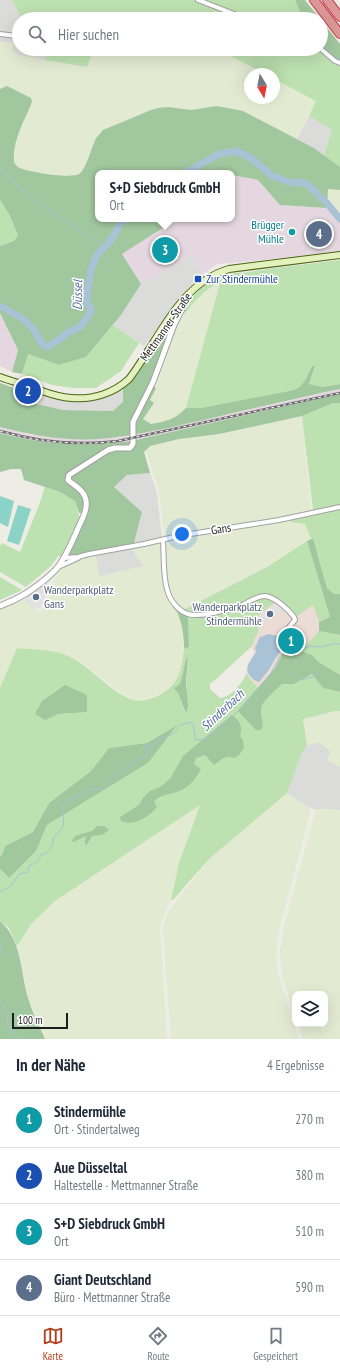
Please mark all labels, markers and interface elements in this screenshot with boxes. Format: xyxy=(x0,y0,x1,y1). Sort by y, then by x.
search box xyxy=(12,12,328,56)
icon: search xyxy=(26,23,48,45)
text: Hier suchen xyxy=(58,25,119,44)
north arrow xyxy=(244,68,280,104)
popup xyxy=(95,170,235,222)
text: S+D Siebdruck GmbH xyxy=(109,178,221,197)
text: Ort xyxy=(109,197,124,214)
place label: Brügger Mühle xyxy=(251,217,285,246)
pin: 4 xyxy=(306,219,332,249)
marker: Brügger Mühle xyxy=(287,227,297,237)
pin: 3 xyxy=(152,235,178,265)
place label: Zur Stindermühle xyxy=(206,271,278,286)
marker: Zur Stindermühle xyxy=(193,274,203,284)
water label: Düssel xyxy=(69,278,86,310)
street label: Mettmanner Straße xyxy=(136,289,195,364)
pin: 2 xyxy=(15,376,41,406)
street label: Gans xyxy=(210,520,232,537)
your location xyxy=(172,524,192,544)
place label: Wanderparkplatz Gans xyxy=(44,582,114,611)
marker: Wanderparkplatz Gans xyxy=(31,592,41,602)
place label: Wanderparkplatz Stindermühle xyxy=(192,599,262,628)
marker: Wanderparkplatz Stindermühle xyxy=(265,609,275,619)
pin: 1 xyxy=(278,626,304,656)
water label: Stinderbach xyxy=(197,685,249,735)
map controls xyxy=(292,991,328,1027)
button: layers xyxy=(292,991,328,1027)
scale bar xyxy=(12,1011,68,1030)
text: 100 m xyxy=(18,1013,42,1027)
text: In der Nähe xyxy=(16,1054,86,1076)
text: 4 Ergebnisse xyxy=(267,1057,324,1074)
text: Stindermühle xyxy=(54,1102,126,1121)
text: 1 xyxy=(26,1111,32,1128)
text: 270 m xyxy=(295,1111,324,1128)
text: Ort · Stindertalweg xyxy=(54,1121,140,1138)
text: Aue Düsseltal xyxy=(54,1158,127,1177)
text: 2 xyxy=(26,1167,32,1184)
text: 380 m xyxy=(295,1167,324,1184)
text: Haltestelle · Mettmanner Straße xyxy=(54,1177,198,1194)
text: S+D Siebdruck GmbH xyxy=(54,1214,165,1233)
text: 3 xyxy=(26,1223,32,1240)
text: 510 m xyxy=(295,1223,324,1240)
text: Ort xyxy=(54,1233,69,1250)
text: Giant Deutschland xyxy=(54,1270,151,1289)
text: 4 xyxy=(26,1279,32,1296)
text: 590 m xyxy=(295,1279,324,1296)
text: Büro · Mettmanner Straße xyxy=(54,1289,170,1306)
tab: Karte xyxy=(42,1325,64,1363)
tab: Route xyxy=(147,1325,169,1363)
tab: Gespeichert xyxy=(253,1325,298,1363)

